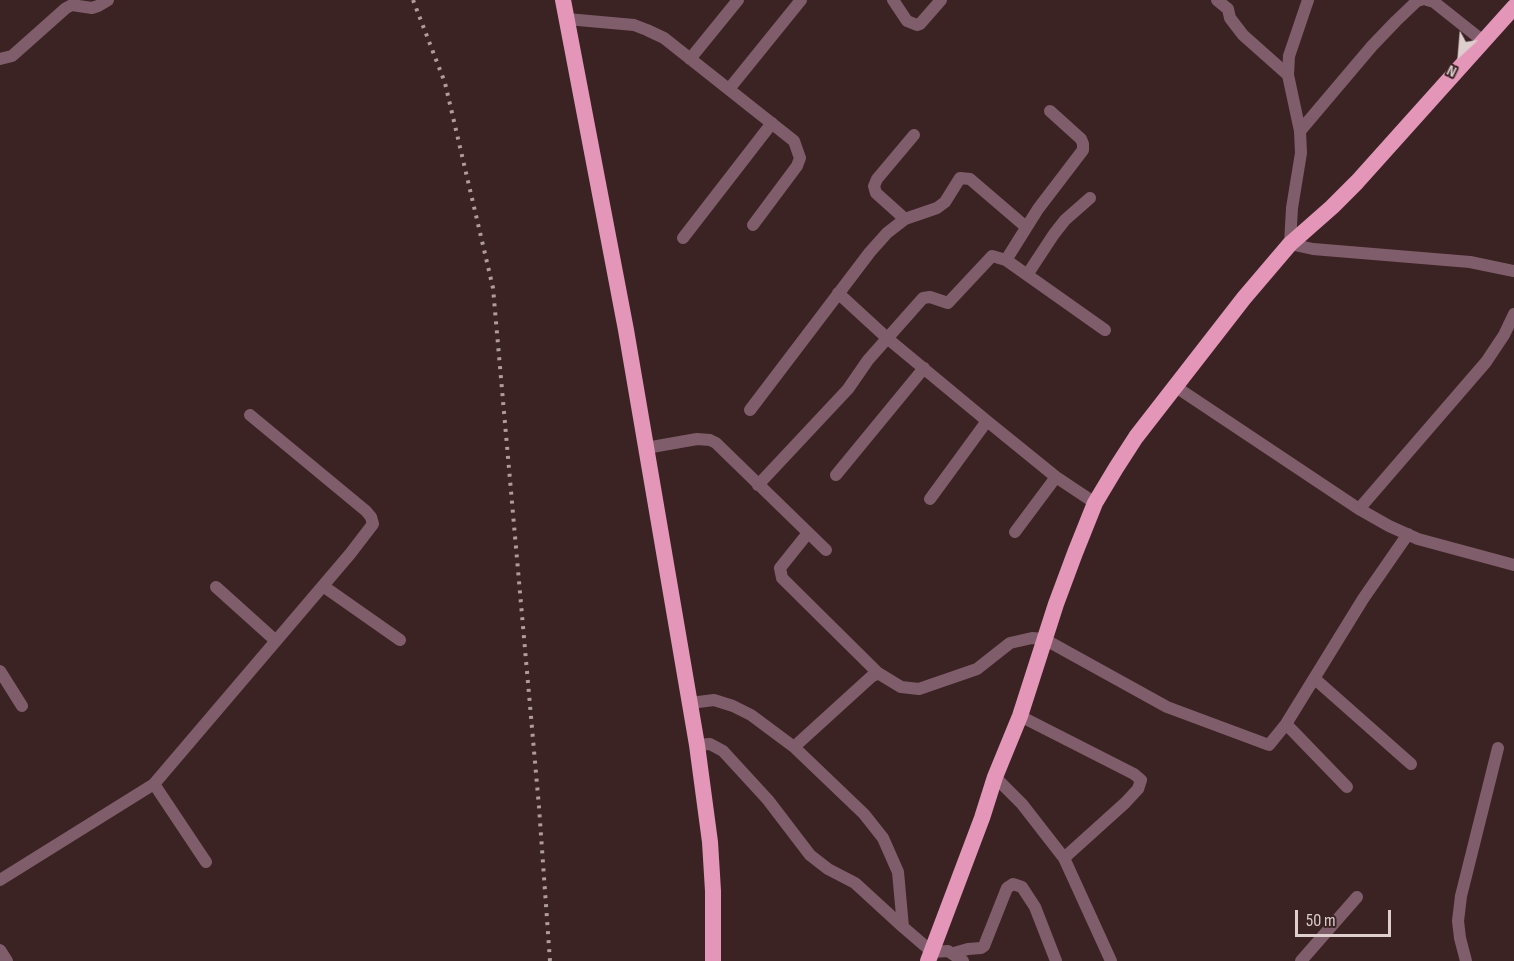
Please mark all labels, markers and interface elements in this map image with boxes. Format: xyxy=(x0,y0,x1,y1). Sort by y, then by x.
north arrow xyxy=(1430,24,1490,84)
text: N xyxy=(1444,60,1460,81)
scale bar xyxy=(1298,898,1394,936)
text: 50 m xyxy=(1306,910,1336,931)

